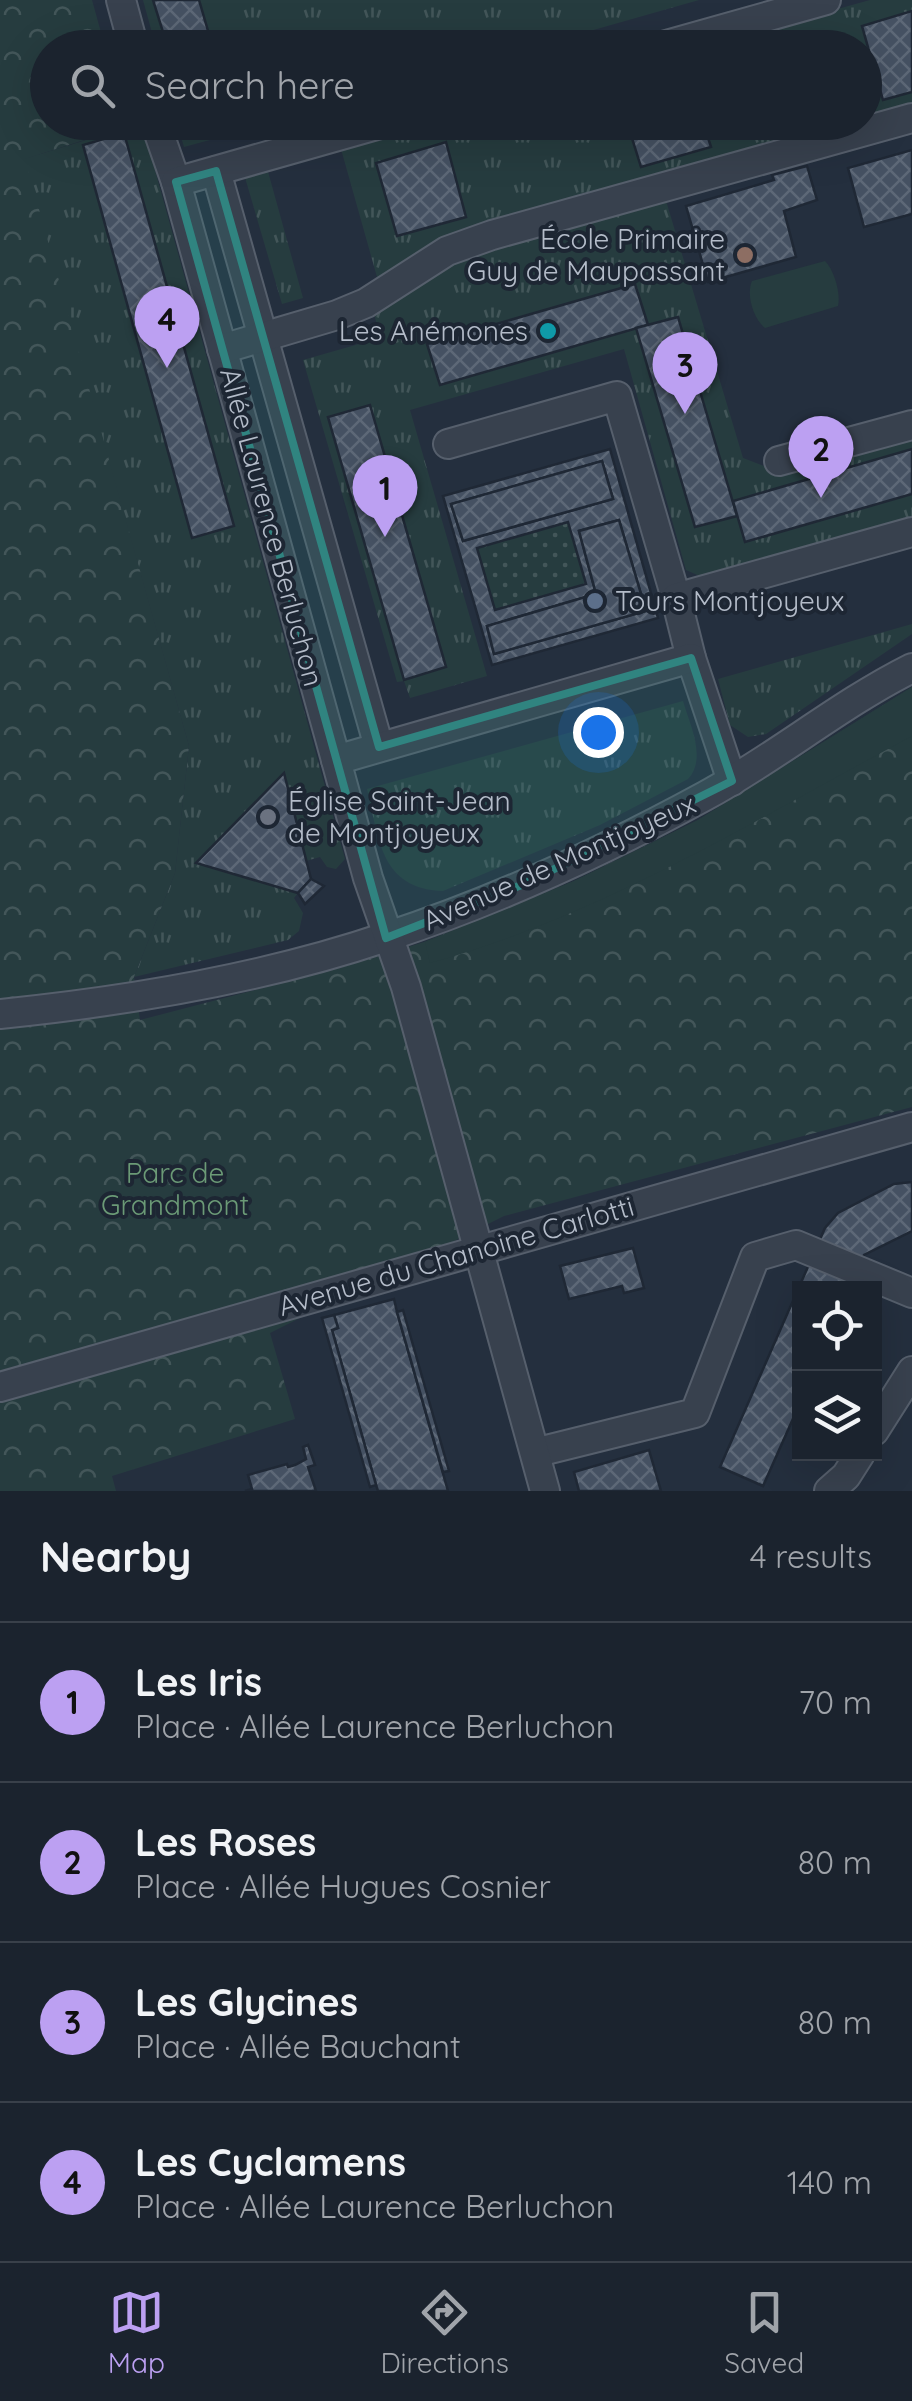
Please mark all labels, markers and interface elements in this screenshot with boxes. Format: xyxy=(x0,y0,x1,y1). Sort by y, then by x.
search box xyxy=(30,30,882,140)
icon: search xyxy=(65,58,120,113)
text: Search here xyxy=(145,61,355,109)
place label: École Primaire Guy de Maupassant xyxy=(467,221,725,288)
marker: École Primaire Guy de Maupassant xyxy=(734,244,756,266)
pin: 4 xyxy=(134,286,200,368)
place label: Les Anémones xyxy=(339,313,528,348)
marker: Les Anémones xyxy=(537,320,559,342)
pin: 3 xyxy=(652,332,718,414)
street label: Allée Laurence Berluchon xyxy=(213,364,332,690)
pin: 2 xyxy=(788,416,854,498)
pin: 1 xyxy=(352,454,418,537)
place label: Tours Montjoyeux xyxy=(615,583,844,618)
marker: Tours Montjoyeux xyxy=(584,590,606,612)
your location xyxy=(573,707,624,758)
place label: Église Saint-Jean de Montjoyeux xyxy=(288,783,511,850)
street label: Avenue de Montjoyeux xyxy=(417,786,701,938)
marker: Église Saint-Jean de Montjoyeux xyxy=(257,806,279,828)
park label: Parc de Grandmont xyxy=(101,1155,249,1222)
street label: Avenue du Chanoine Carlotti xyxy=(274,1188,638,1323)
map controls xyxy=(792,1281,882,1461)
button: locate xyxy=(792,1281,882,1371)
button: layers xyxy=(792,1371,882,1461)
text: Nearby xyxy=(40,1530,191,1583)
text: 4 results xyxy=(750,1536,872,1576)
text: Les Iris xyxy=(135,1658,262,1706)
text: 1 xyxy=(66,1682,79,1722)
text: 70 m xyxy=(799,1682,872,1722)
text: Place · Allée Laurence Berluchon xyxy=(135,1706,614,1746)
text: Les Roses xyxy=(135,1818,316,1866)
text: 2 xyxy=(63,1842,82,1882)
text: 80 m xyxy=(798,1842,872,1882)
text: Place · Allée Hugues Cosnier xyxy=(135,1866,551,1906)
text: Les Glycines xyxy=(135,1978,358,2026)
text: 3 xyxy=(64,2002,81,2042)
text: 80 m xyxy=(798,2002,872,2042)
text: Place · Allée Bauchant xyxy=(135,2026,461,2066)
text: Les Cyclamens xyxy=(135,2138,406,2186)
text: 4 xyxy=(63,2162,82,2202)
text: 140 m xyxy=(787,2162,872,2202)
text: Place · Allée Laurence Berluchon xyxy=(135,2186,614,2226)
tab: Map xyxy=(108,2285,165,2380)
tab: Directions xyxy=(380,2285,509,2380)
tab: Saved xyxy=(724,2285,804,2380)

